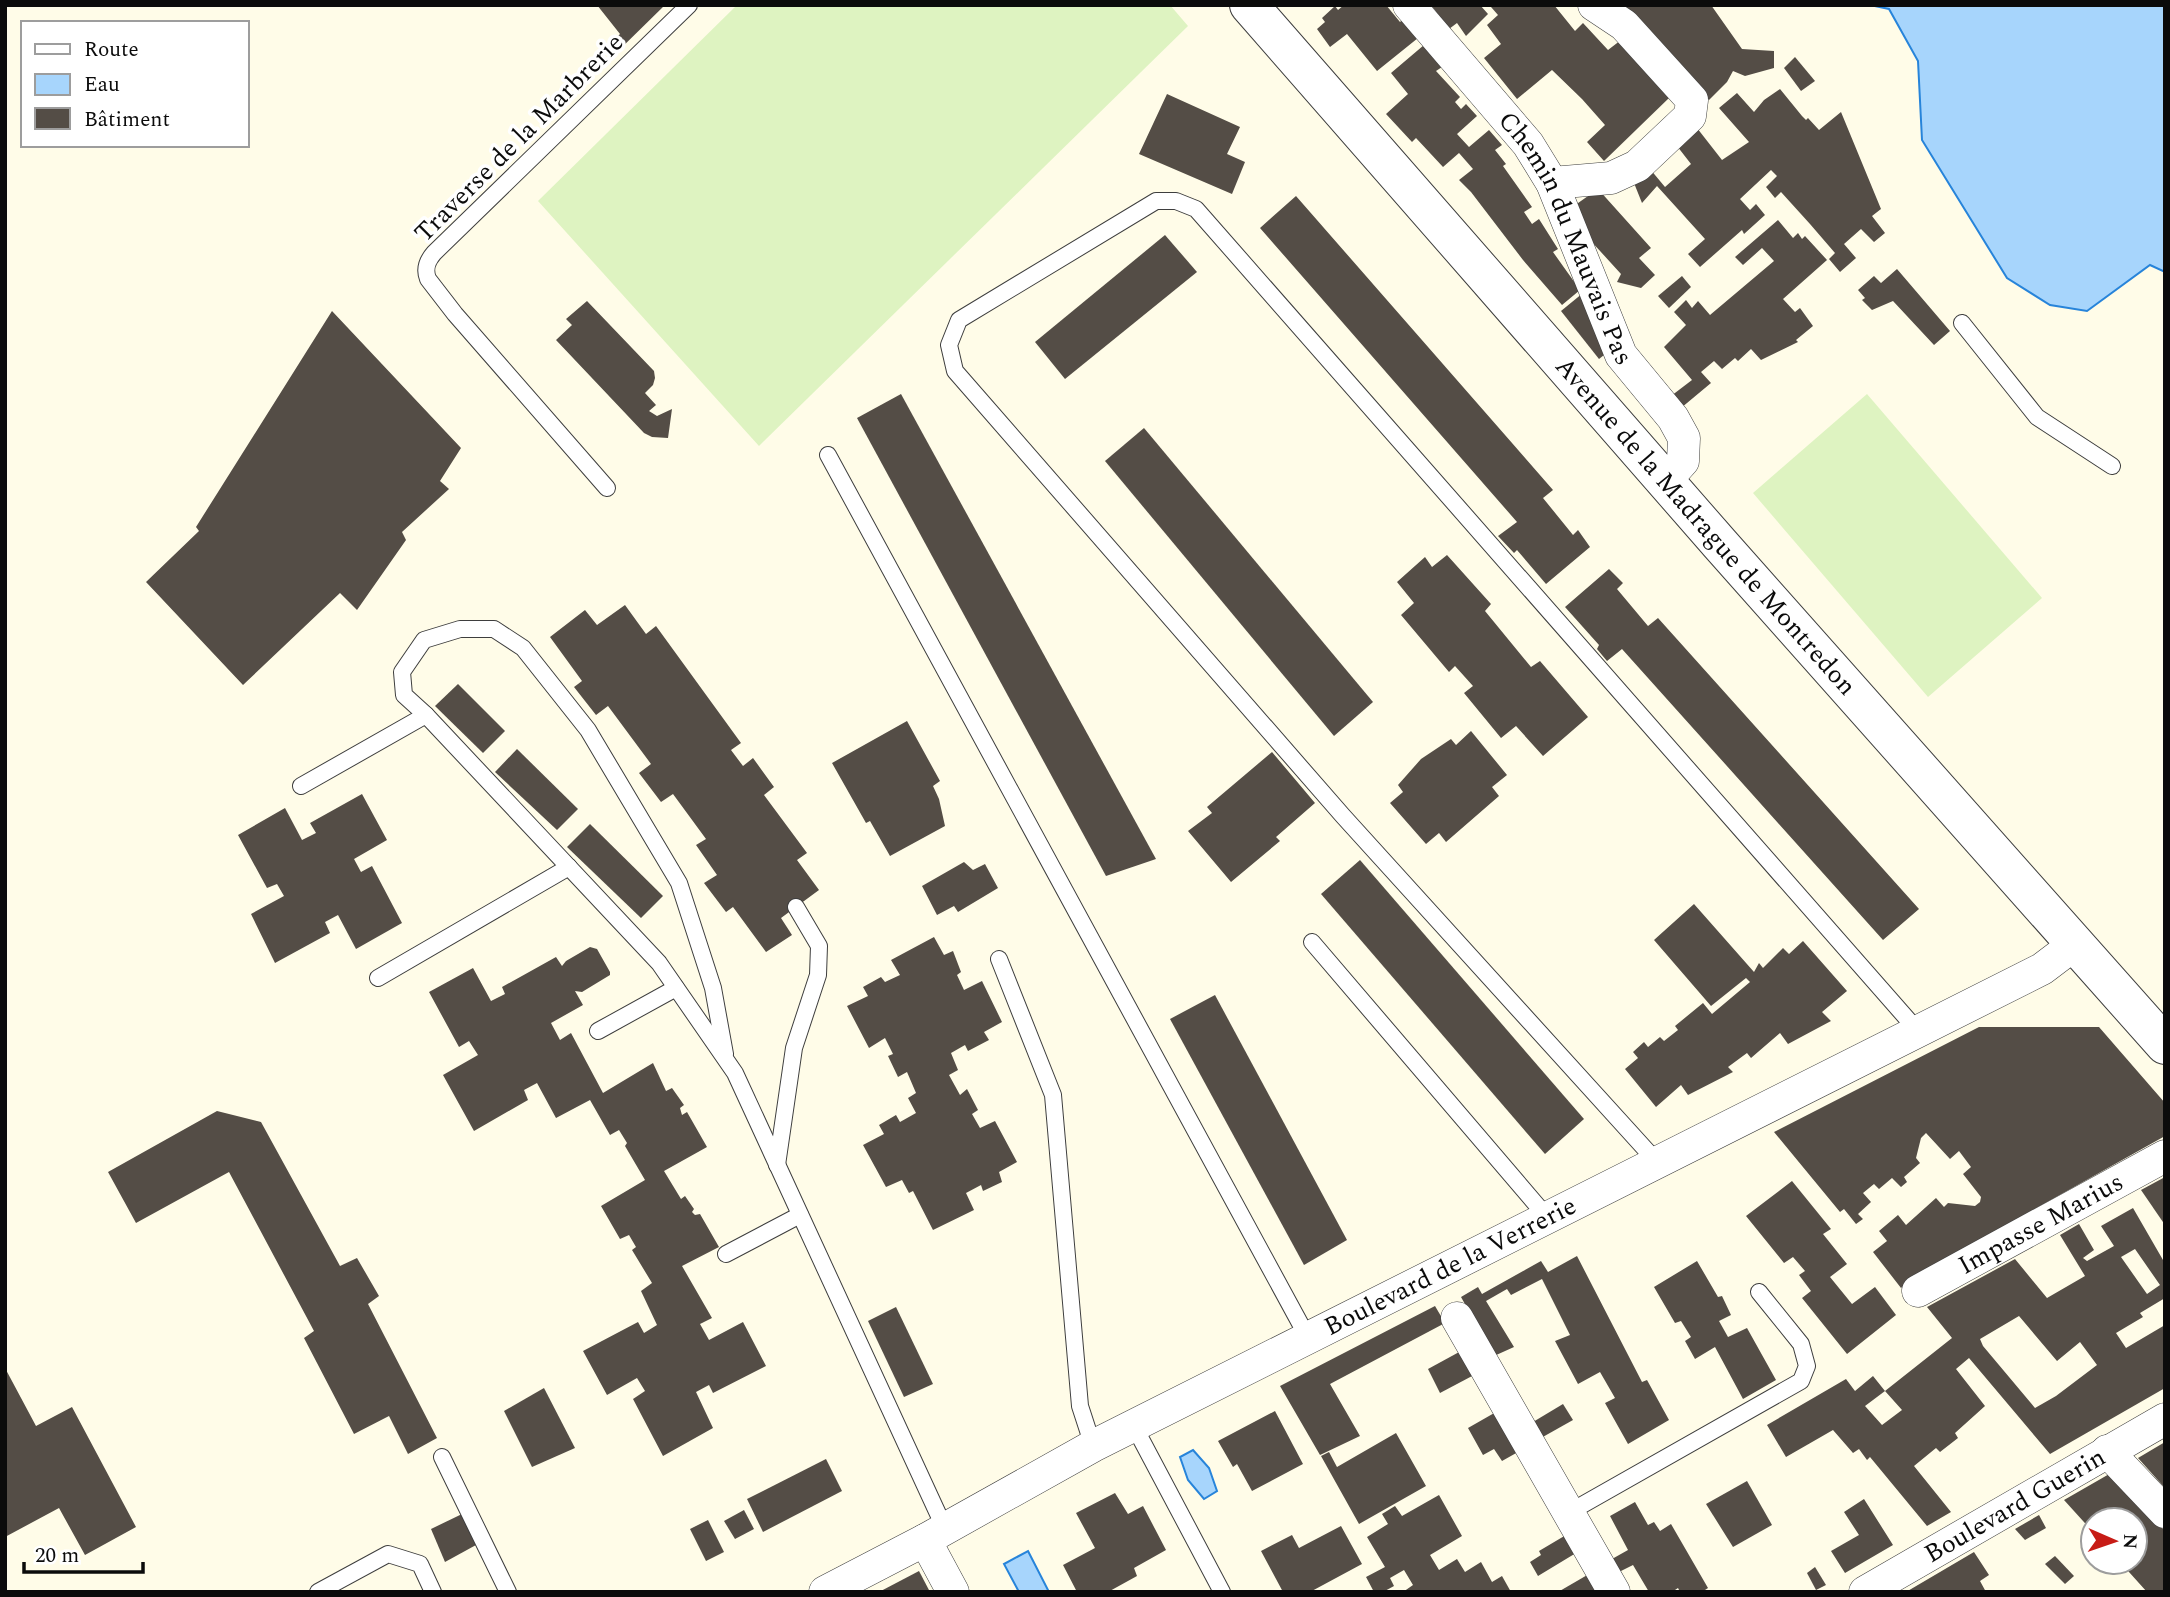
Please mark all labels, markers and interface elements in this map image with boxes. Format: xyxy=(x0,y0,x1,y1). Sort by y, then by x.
legend xyxy=(21,21,248,147)
street label: Traverse de la Marbrerie xyxy=(405,24,633,252)
text: Route xyxy=(84,34,139,66)
text: Eau xyxy=(84,69,120,101)
street label: Chemin du Mauvais Pas xyxy=(1488,102,1642,374)
text: Bâtiment xyxy=(84,104,170,136)
street label: Avenue de la Madrague de Montredon xyxy=(1545,348,1866,705)
street label: Impasse Marius xyxy=(1951,1162,2131,1285)
street label: Boulevard de la Verrerie xyxy=(1317,1186,1583,1347)
street label: Boulevard Guerin xyxy=(1917,1437,2113,1574)
north arrow xyxy=(2079,1506,2149,1576)
scale bar xyxy=(24,1530,144,1574)
text: N xyxy=(2115,1533,2144,1550)
text: 20 m xyxy=(35,1540,79,1572)

